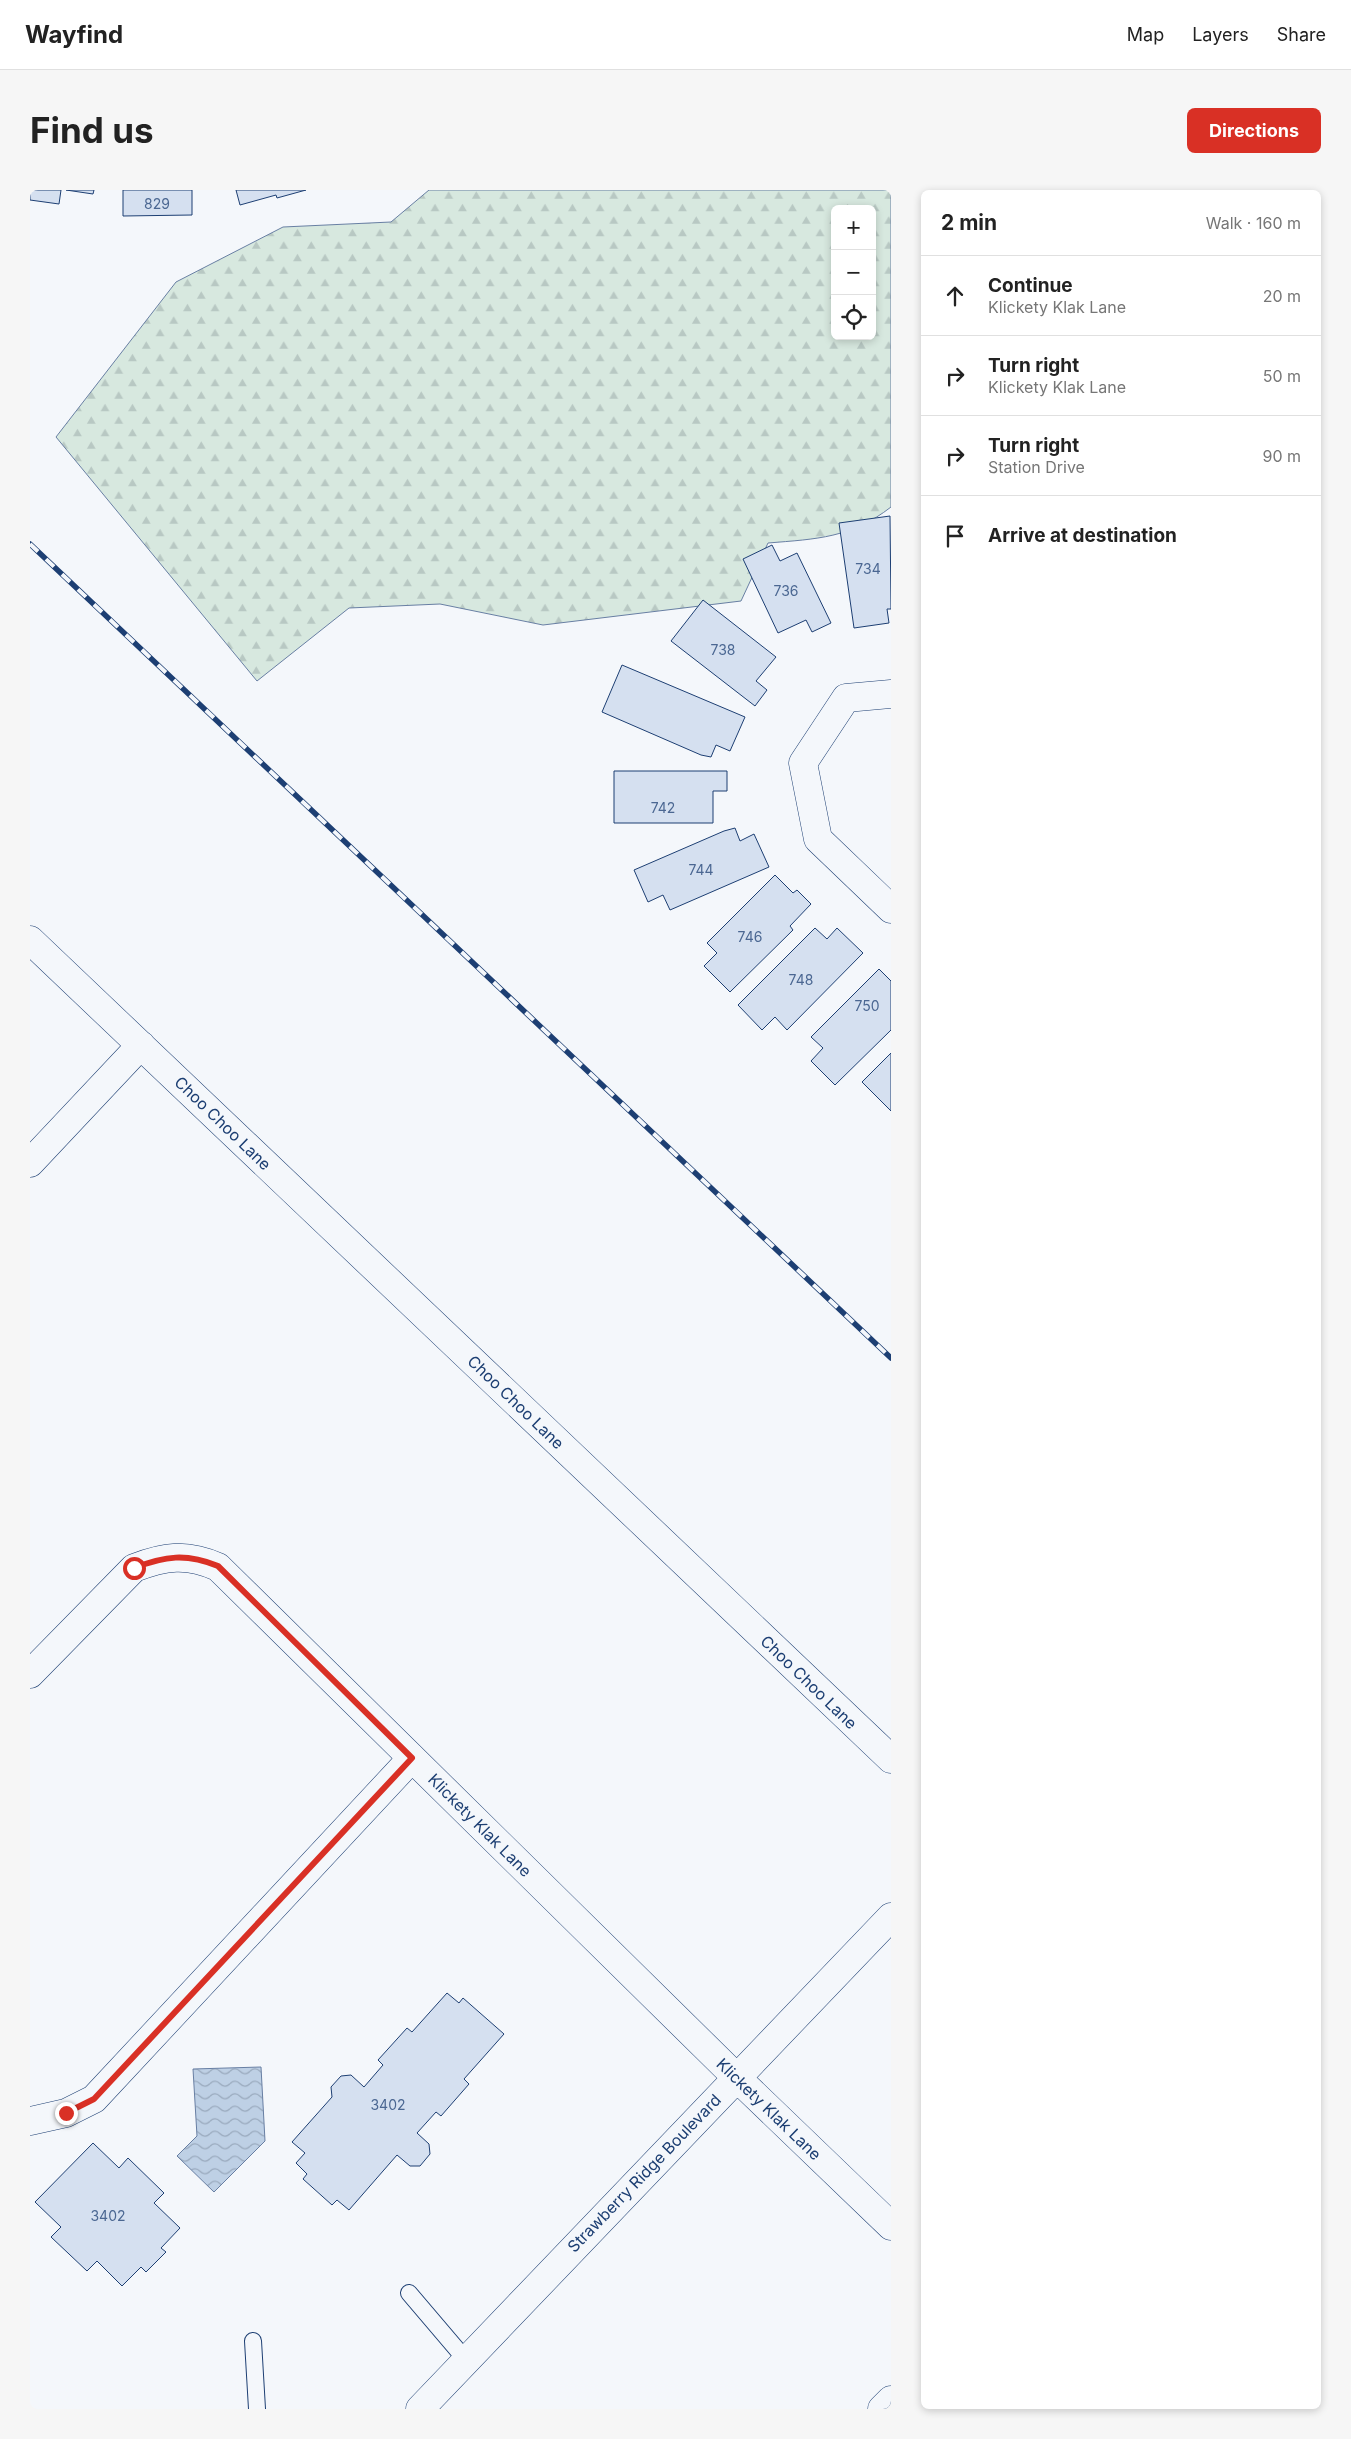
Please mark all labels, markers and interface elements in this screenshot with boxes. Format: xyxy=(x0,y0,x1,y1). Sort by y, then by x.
text: Wayfind xyxy=(25,20,123,49)
text: Map xyxy=(1127,24,1164,45)
text: Layers xyxy=(1192,24,1249,45)
text: Share xyxy=(1277,24,1326,45)
button: Directions xyxy=(1187,108,1321,153)
text: Find us xyxy=(30,109,154,151)
house number: 829 xyxy=(144,195,170,212)
map controls xyxy=(831,205,876,340)
button: + xyxy=(831,205,876,250)
text: 2 min xyxy=(941,210,997,235)
text: Walk · 160 m xyxy=(1206,213,1301,233)
button: − xyxy=(831,250,876,295)
text: Continue xyxy=(988,274,1073,297)
icon: ahead xyxy=(941,282,969,310)
text: 20 m xyxy=(1263,286,1301,306)
button: locate xyxy=(831,295,876,340)
text: Klickety Klak Lane xyxy=(988,297,1126,317)
text: Turn right xyxy=(988,354,1079,377)
icon: right xyxy=(941,362,969,390)
text: 50 m xyxy=(1263,366,1301,386)
text: Klickety Klak Lane xyxy=(988,377,1126,397)
text: Turn right xyxy=(988,434,1079,457)
icon: right xyxy=(941,442,969,470)
text: 90 m xyxy=(1262,446,1301,466)
text: Station Drive xyxy=(988,457,1085,477)
icon: arrive xyxy=(941,522,969,550)
text: Arrive at destination xyxy=(988,524,1177,547)
house number: 734 xyxy=(855,560,881,577)
house number: 736 xyxy=(773,582,799,599)
house number: 738 xyxy=(711,641,736,658)
house number: 742 xyxy=(651,799,675,816)
house number: 744 xyxy=(688,861,714,878)
house number: 746 xyxy=(738,928,762,945)
house number: 748 xyxy=(789,971,813,988)
house number: 750 xyxy=(854,997,880,1014)
street label: Choo Choo Lane xyxy=(171,1072,275,1174)
street label: Choo Choo Lane xyxy=(464,1351,568,1453)
route start xyxy=(123,1557,146,1580)
street label: Choo Choo Lane xyxy=(757,1631,861,1733)
street label: Klickety Klak Lane xyxy=(424,1769,536,1881)
street label: Klickety Klak Lane xyxy=(712,2054,826,2164)
street label: Strawberry Ridge Boulevard xyxy=(563,2090,725,2256)
house number: 3402 xyxy=(370,2096,406,2113)
route end xyxy=(55,2102,78,2125)
house number: 3402 xyxy=(90,2207,126,2224)

